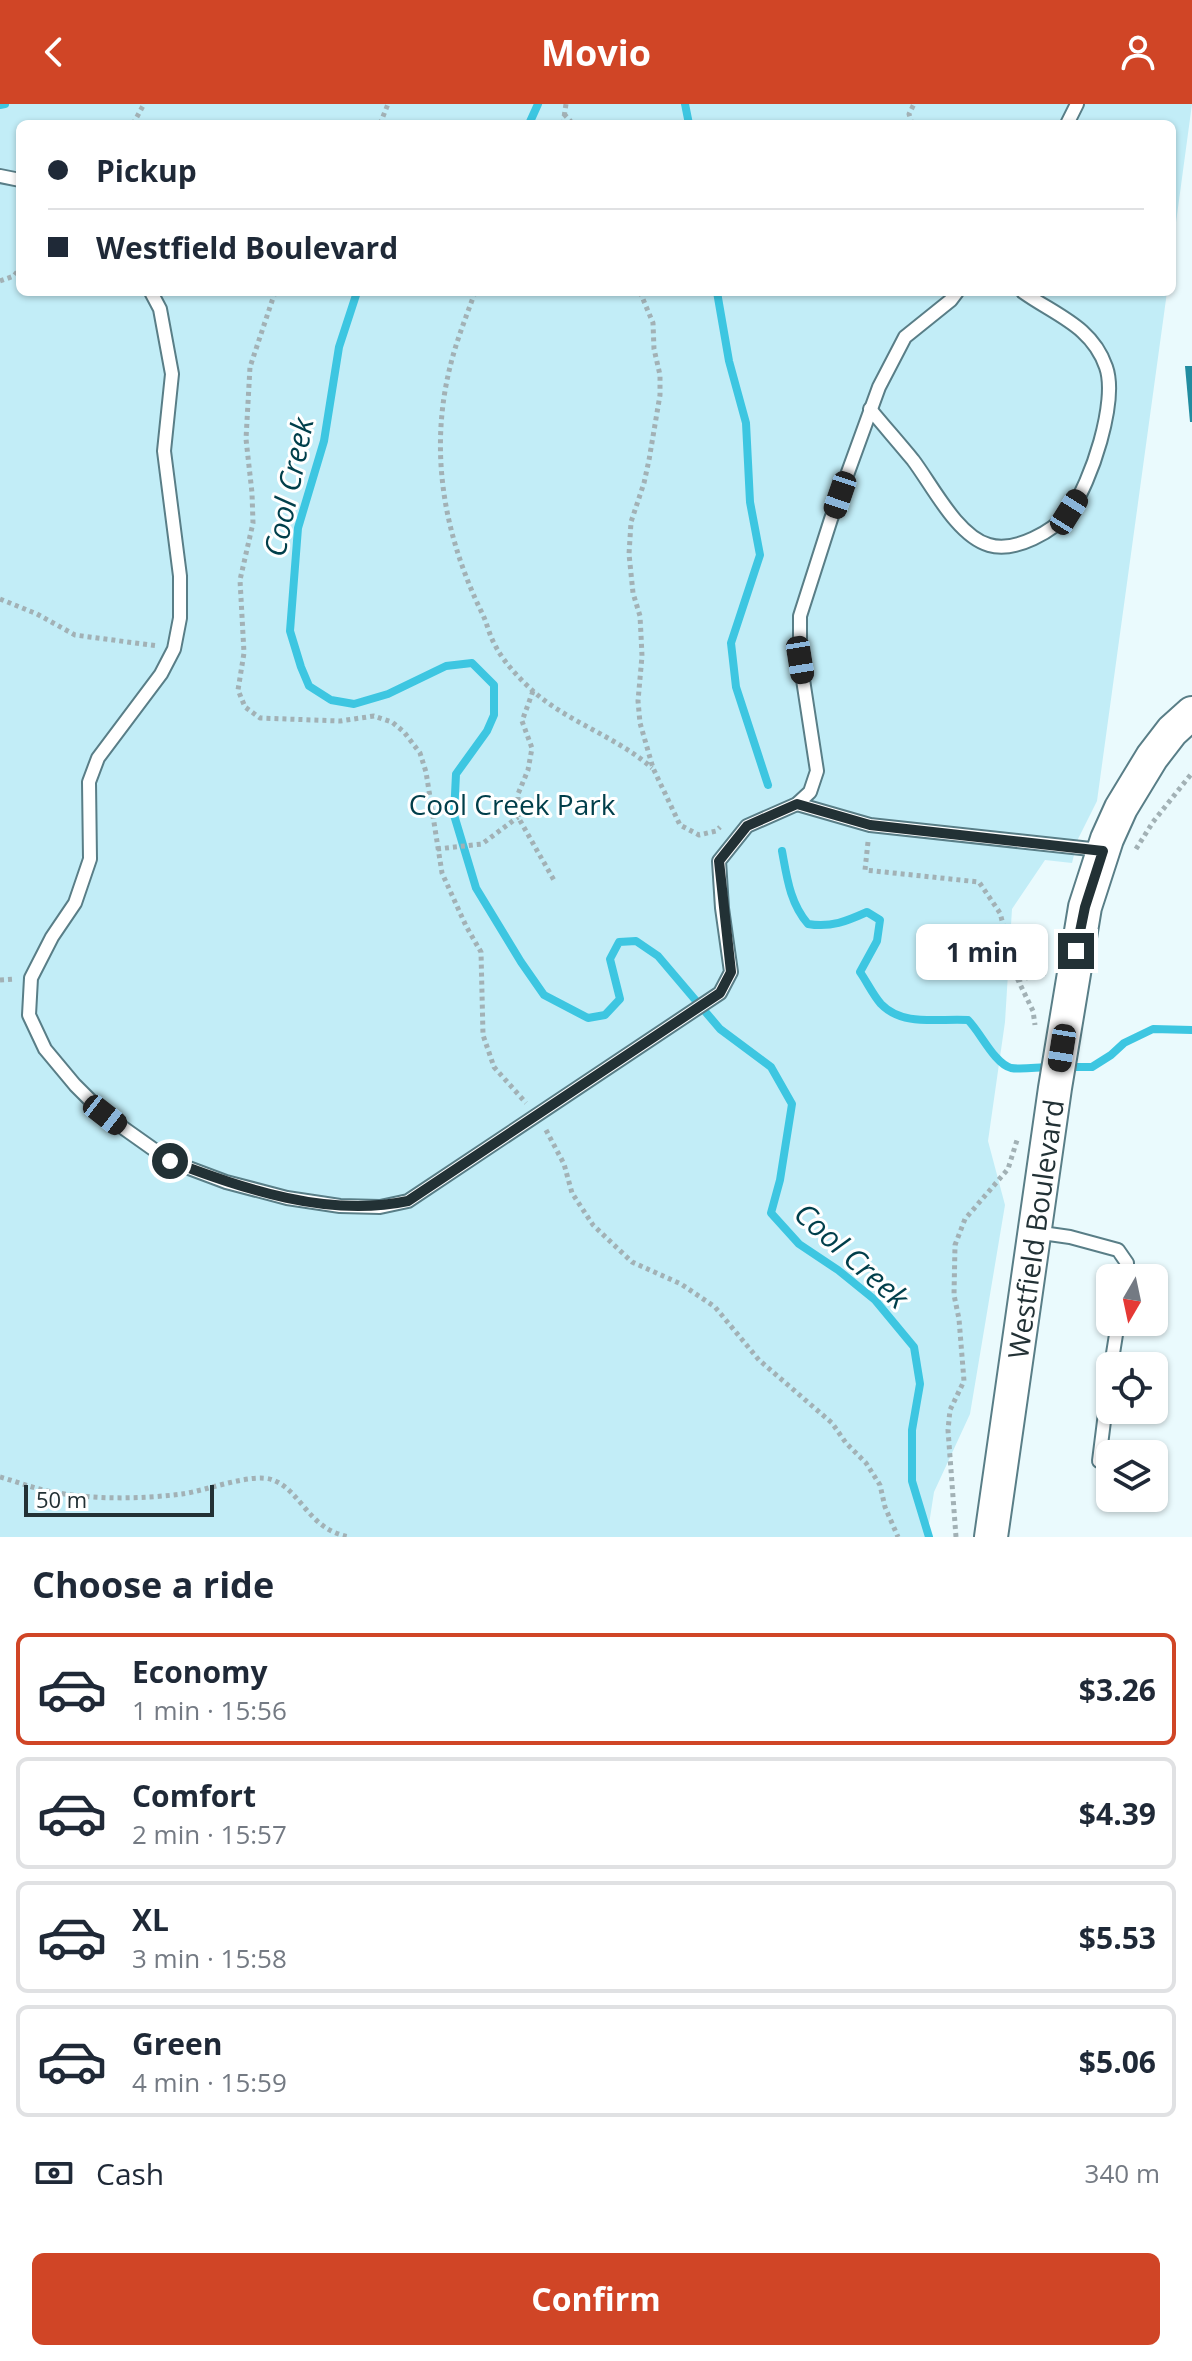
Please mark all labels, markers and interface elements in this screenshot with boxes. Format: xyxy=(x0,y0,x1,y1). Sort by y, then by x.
text: Movio xyxy=(541,28,651,77)
icon: back xyxy=(32,30,76,74)
icon: person xyxy=(1116,30,1160,74)
text: Pickup xyxy=(96,150,197,191)
text: Westfield Boulevard xyxy=(96,227,398,268)
water label: Cool Creek xyxy=(253,413,323,560)
car xyxy=(821,468,859,522)
car xyxy=(1046,485,1092,539)
car xyxy=(784,634,816,686)
park label: Cool Creek Park xyxy=(409,785,616,823)
callout: 1 min xyxy=(916,923,1048,979)
route end xyxy=(1058,933,1094,969)
text: 1 min xyxy=(946,934,1018,970)
car xyxy=(1046,1022,1078,1074)
car xyxy=(79,1091,131,1139)
street label: Westfield Boulevard xyxy=(998,1097,1072,1361)
route start xyxy=(152,1143,188,1179)
water label: Cool Creek xyxy=(786,1193,919,1318)
north arrow xyxy=(1096,1264,1168,1336)
map controls xyxy=(1096,1264,1168,1512)
button: locate xyxy=(1096,1352,1168,1424)
button: layers xyxy=(1096,1440,1168,1512)
scale bar xyxy=(24,1481,214,1517)
text: 50 m xyxy=(36,1484,87,1514)
text: Choose a ride xyxy=(32,1560,274,1609)
text: Economy xyxy=(132,1651,268,1692)
icon: car xyxy=(36,1653,108,1725)
text: $3.26 xyxy=(1079,1669,1156,1710)
text: 1 min · 15:56 xyxy=(132,1692,287,1728)
text: Comfort xyxy=(132,1775,256,1816)
icon: car xyxy=(36,1777,108,1849)
text: $4.39 xyxy=(1079,1793,1156,1834)
text: 2 min · 15:57 xyxy=(132,1816,287,1852)
text: XL xyxy=(132,1899,169,1940)
icon: car xyxy=(36,1901,108,1973)
text: $5.53 xyxy=(1079,1917,1156,1958)
text: 3 min · 15:58 xyxy=(132,1940,287,1976)
text: Green xyxy=(132,2023,223,2064)
icon: car xyxy=(36,2025,108,2097)
text: $5.06 xyxy=(1079,2041,1156,2082)
text: 4 min · 15:59 xyxy=(132,2064,287,2100)
icon: cash xyxy=(32,2151,76,2195)
text: Cash xyxy=(96,2153,164,2194)
text: 340 m xyxy=(1085,2155,1160,2191)
button: Confirm xyxy=(32,2253,1160,2345)

